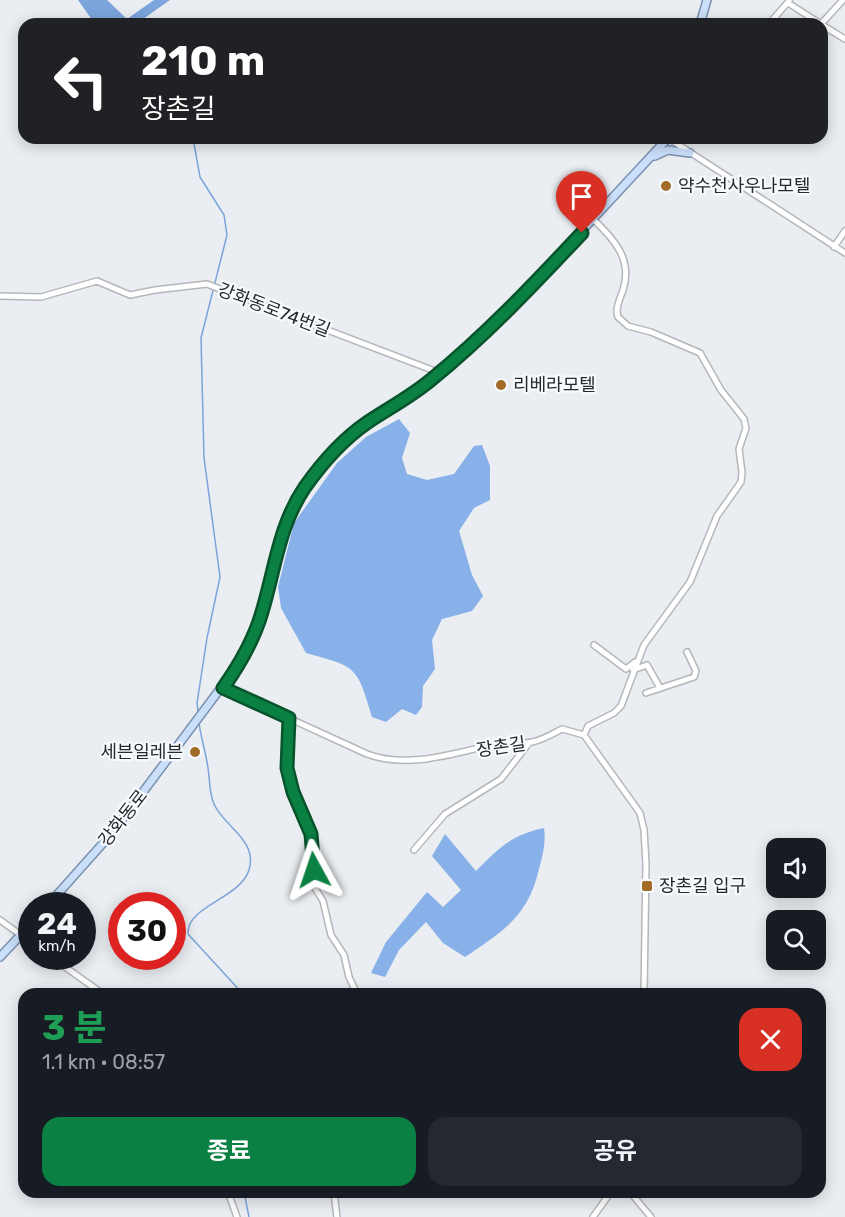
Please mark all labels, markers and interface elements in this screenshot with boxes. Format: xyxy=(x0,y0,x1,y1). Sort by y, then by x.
text: 210 m xyxy=(141,36,265,86)
icon: left xyxy=(42,42,120,120)
text: 장촌길 xyxy=(141,93,216,125)
pin xyxy=(556,171,607,233)
place label: 약수천사우나모텔 xyxy=(678,175,810,197)
marker: 약수천사우나모텔 xyxy=(659,179,673,193)
icon: arrive xyxy=(565,180,598,213)
street label: 강화동로74번길 xyxy=(214,278,334,342)
place label: 리베라모텔 xyxy=(513,374,596,396)
marker: 리베라모텔 xyxy=(494,378,508,392)
street label: 장촌길 xyxy=(475,733,527,761)
place label: 세븐일레븐 xyxy=(100,741,183,763)
marker: 세븐일레븐 xyxy=(188,745,202,759)
street label: 강화동로 xyxy=(94,785,152,851)
position arrow xyxy=(282,838,346,902)
map controls xyxy=(766,838,826,970)
button: sound xyxy=(766,838,826,898)
place label: 장촌길 입구 xyxy=(659,875,746,897)
marker: 장촌길 입구 xyxy=(640,879,654,893)
speed limit sign: 30 xyxy=(108,892,186,970)
text: 24 xyxy=(37,906,77,942)
button: search xyxy=(766,910,826,970)
text: km/h xyxy=(38,937,76,955)
text: 3 분 xyxy=(42,1006,107,1049)
button: close xyxy=(739,1008,802,1071)
text: 1.1 km · 08:57 xyxy=(42,1050,165,1074)
button: 종료 xyxy=(42,1117,416,1186)
button: 공유 xyxy=(428,1117,802,1186)

